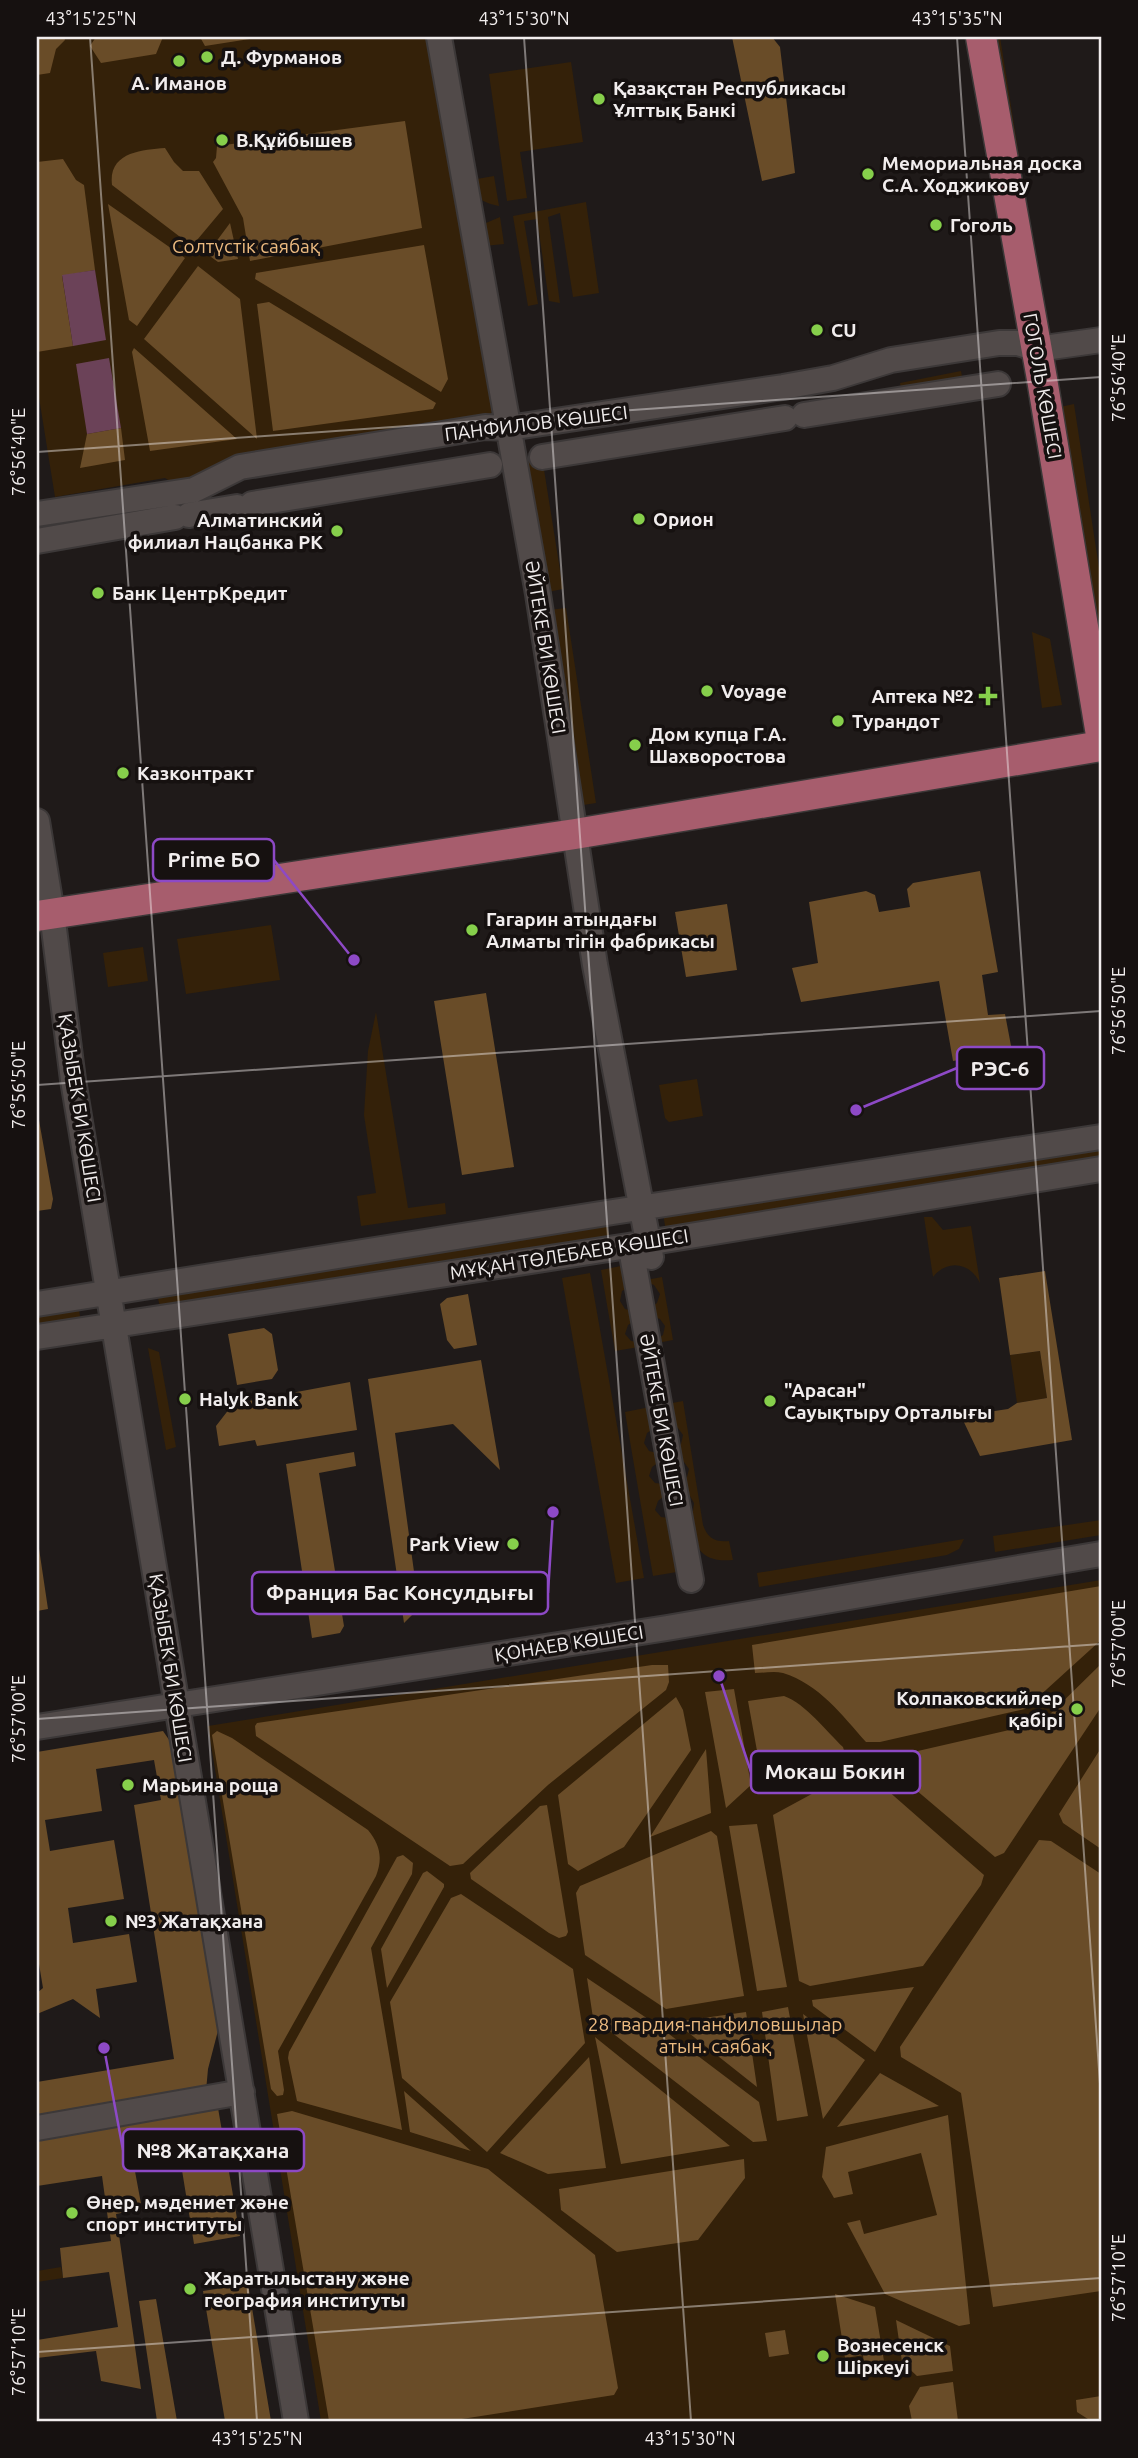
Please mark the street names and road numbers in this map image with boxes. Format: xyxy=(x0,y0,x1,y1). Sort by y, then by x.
street label: ГОГОЛЬ КӨШЕСІ xyxy=(1019,311,1067,461)
street label: ПАНФИЛОВ КӨШЕСІ xyxy=(443,401,629,445)
street label: ӘЙТЕКЕ БИ КӨШЕСІ xyxy=(521,559,571,735)
street label: ҚАЗЫБЕК БИ КӨШЕСІ xyxy=(54,1012,106,1204)
street label: МҰҚАН ТӨЛЕБАЕВ КӨШЕСІ xyxy=(448,1224,690,1284)
street label: ӘЙТЕКЕ БИ КӨШЕСІ xyxy=(636,1332,688,1508)
street label: ҚАЗЫБЕК БИ КӨШЕСІ xyxy=(145,1572,197,1764)
street label: ҚОНАЕВ КӨШЕСІ xyxy=(493,1620,645,1666)

